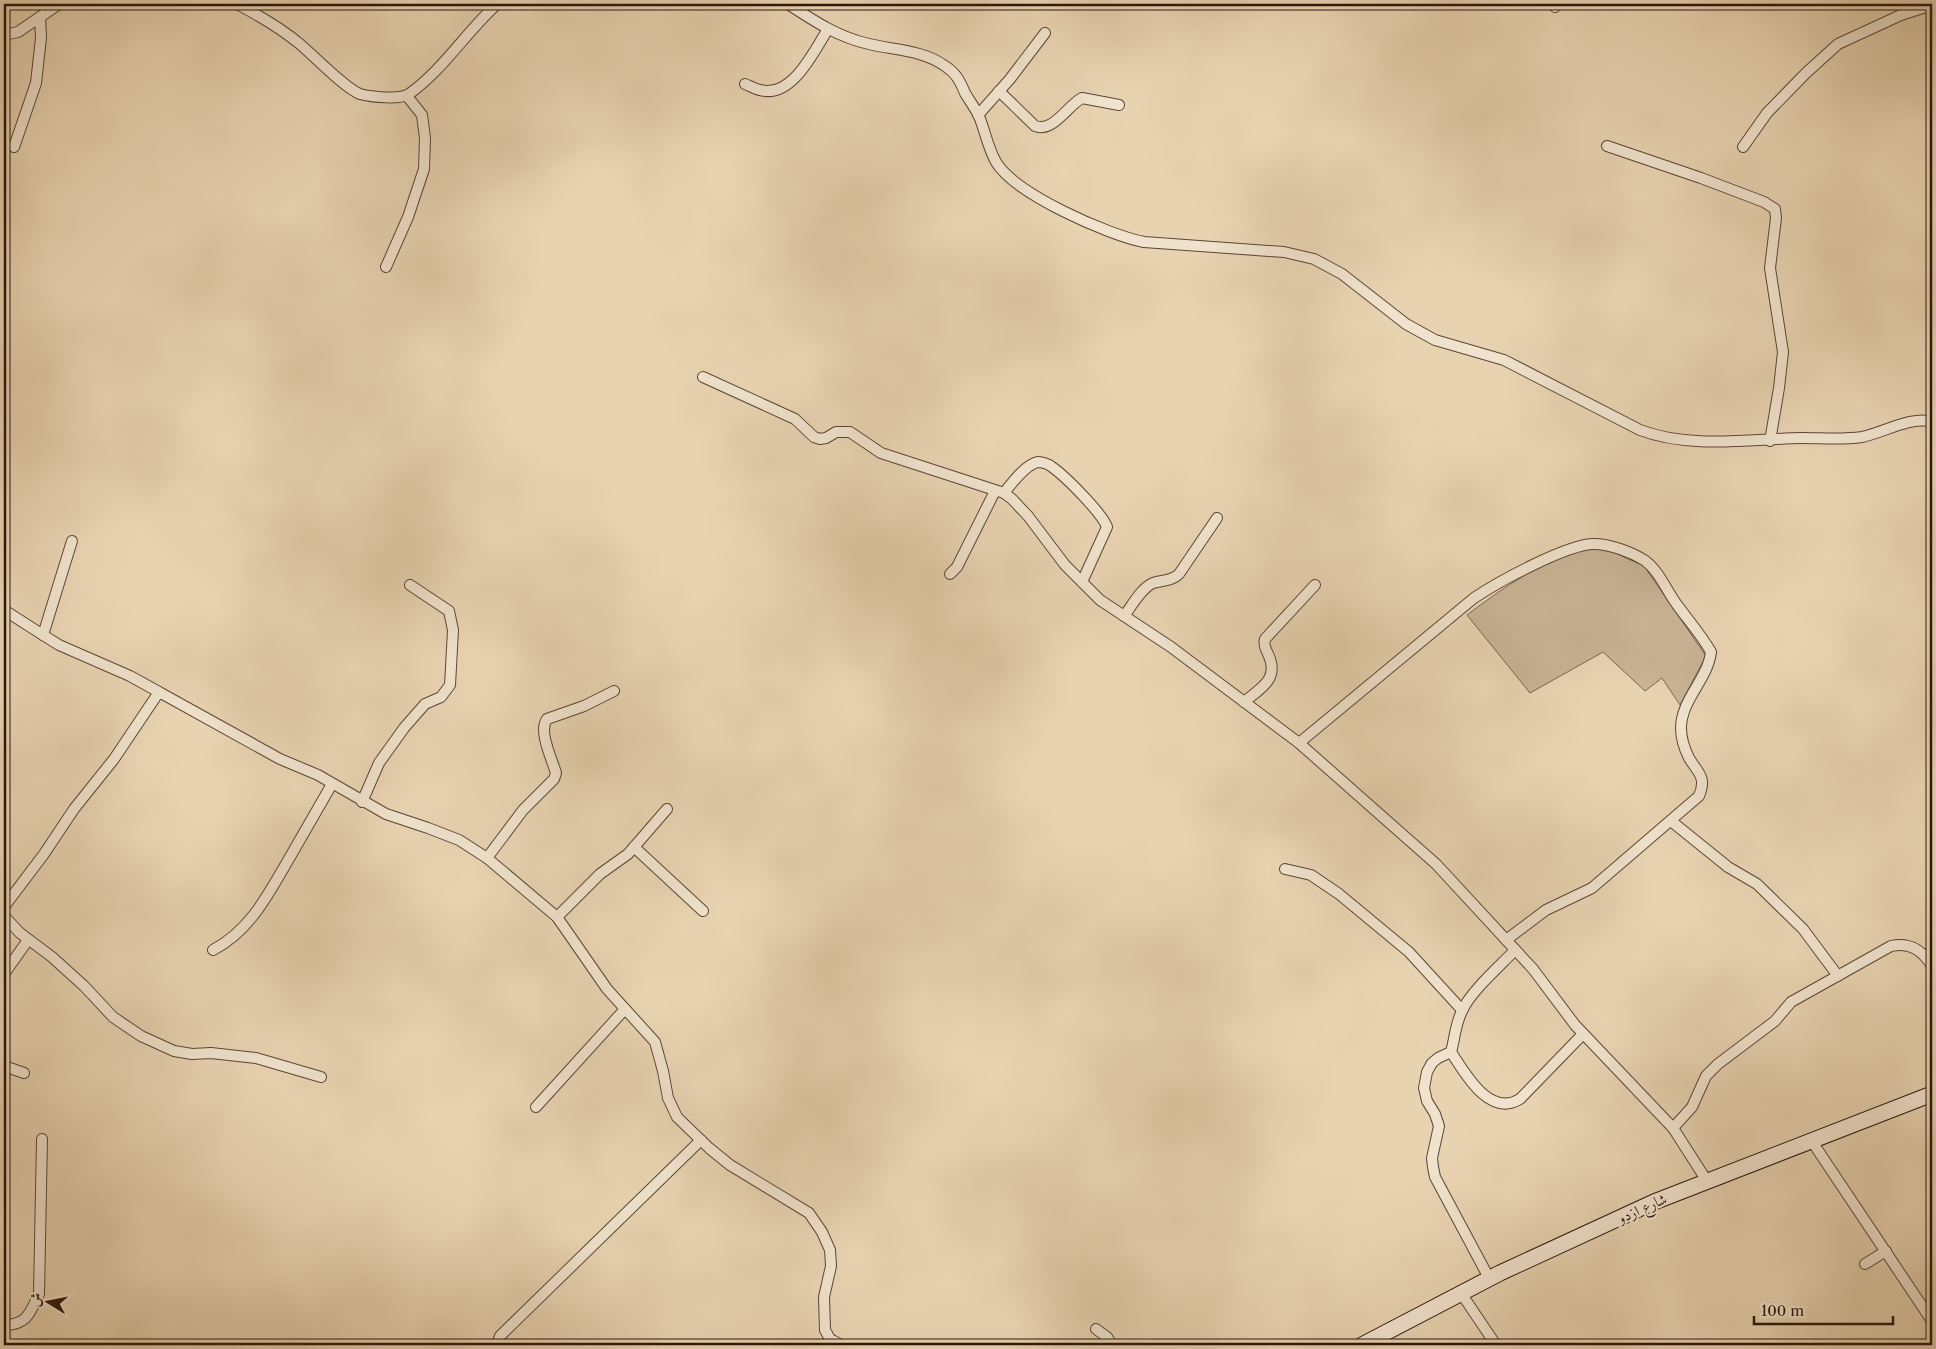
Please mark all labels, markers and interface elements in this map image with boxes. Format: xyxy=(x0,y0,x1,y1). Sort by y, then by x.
street label: شارع ازدو xyxy=(1613,1189,1671,1232)
north arrow xyxy=(22,1276,72,1326)
text: ش xyxy=(25,1291,45,1308)
scale bar xyxy=(1754,1294,1892,1326)
text: 100 m xyxy=(1761,1301,1804,1320)

